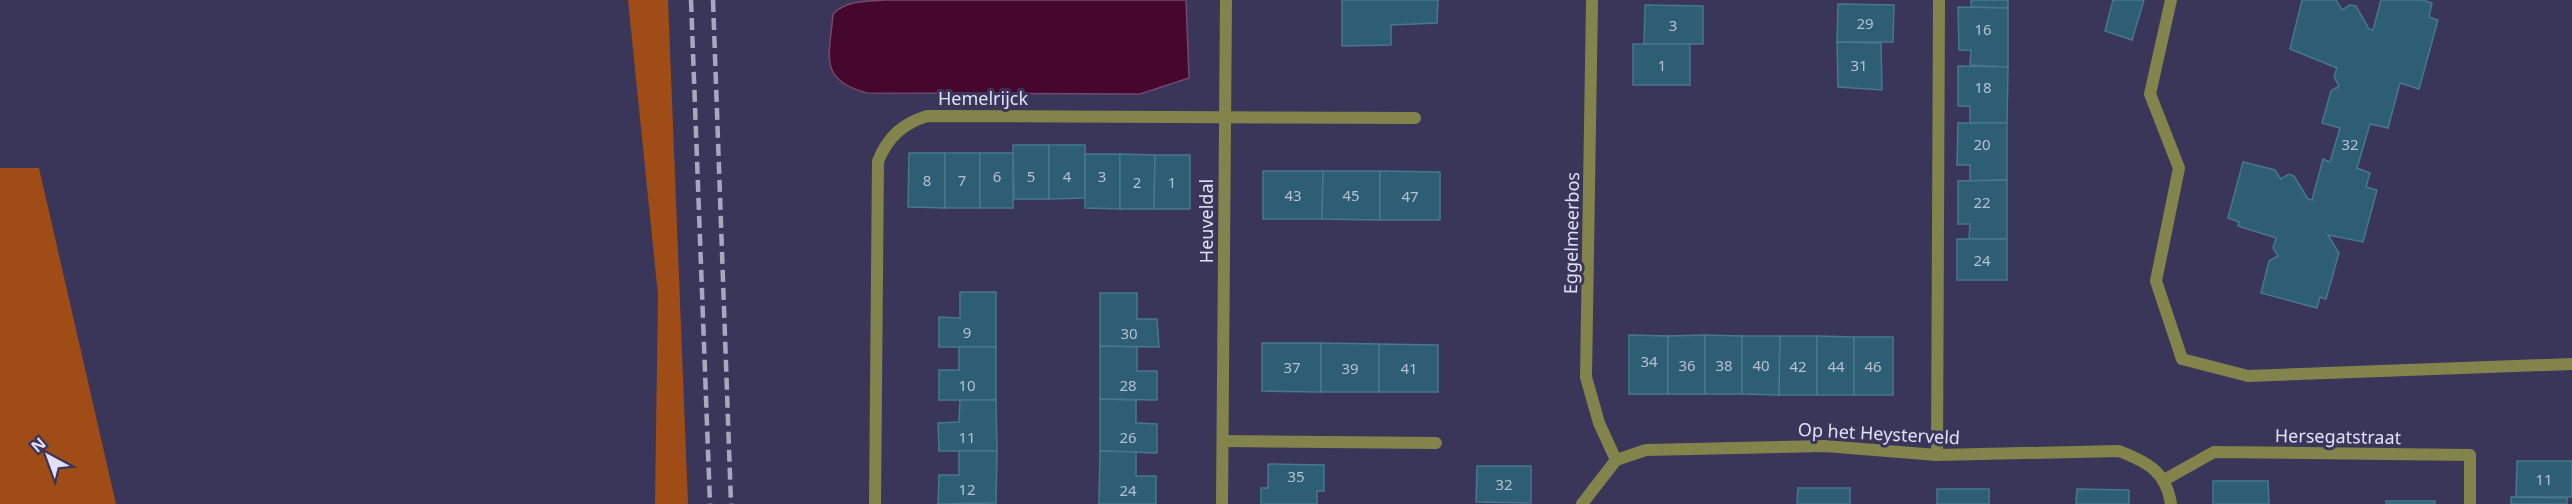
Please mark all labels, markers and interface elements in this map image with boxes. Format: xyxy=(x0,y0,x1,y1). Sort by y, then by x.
house number: 29 xyxy=(1856,13,1874,33)
house number: 3 xyxy=(1669,15,1677,35)
house number: 16 xyxy=(1974,19,1992,39)
house number: 1 xyxy=(1658,55,1666,75)
house number: 31 xyxy=(1850,55,1868,75)
house number: 18 xyxy=(1974,77,1992,97)
street label: Hemelrijck xyxy=(938,86,1028,110)
house number: 20 xyxy=(1973,134,1991,154)
house number: 32 xyxy=(2341,134,2359,154)
house number: 6 xyxy=(993,166,1001,186)
house number: 5 xyxy=(1027,166,1035,186)
house number: 4 xyxy=(1063,166,1072,186)
house number: 3 xyxy=(1098,166,1106,186)
house number: 8 xyxy=(923,170,931,190)
house number: 7 xyxy=(958,170,966,190)
house number: 2 xyxy=(1133,172,1141,192)
house number: 1 xyxy=(1168,172,1176,192)
street label: Eggelmeerbos xyxy=(1558,172,1584,294)
street label: Heuveldal xyxy=(1194,179,1218,263)
house number: 43 xyxy=(1284,185,1302,205)
house number: 45 xyxy=(1342,185,1360,205)
house number: 47 xyxy=(1401,186,1419,206)
house number: 22 xyxy=(1973,192,1991,212)
house number: 24 xyxy=(1973,250,1991,270)
house number: 9 xyxy=(963,322,971,342)
house number: 30 xyxy=(1120,323,1138,343)
house number: 34 xyxy=(1640,351,1658,371)
house number: 36 xyxy=(1678,355,1696,375)
house number: 38 xyxy=(1715,355,1733,375)
house number: 40 xyxy=(1752,355,1770,375)
house number: 42 xyxy=(1789,356,1807,376)
house number: 44 xyxy=(1827,356,1845,376)
house number: 46 xyxy=(1864,356,1882,376)
house number: 37 xyxy=(1283,357,1301,377)
house number: 39 xyxy=(1341,358,1359,378)
house number: 41 xyxy=(1400,358,1418,378)
house number: 10 xyxy=(958,375,976,395)
house number: 28 xyxy=(1119,375,1137,395)
street label: Op het Heysterveld xyxy=(1797,417,1961,449)
street label: Hersegatstraat xyxy=(2275,423,2402,449)
north arrow xyxy=(18,426,78,486)
house number: 11 xyxy=(958,427,976,447)
house number: 26 xyxy=(1119,427,1137,447)
text: N xyxy=(26,432,50,457)
house number: 35 xyxy=(1287,466,1305,486)
house number: 11 xyxy=(2535,469,2553,489)
house number: 32 xyxy=(1495,474,1513,494)
house number: 12 xyxy=(958,479,976,499)
house number: 24 xyxy=(1119,480,1137,500)

